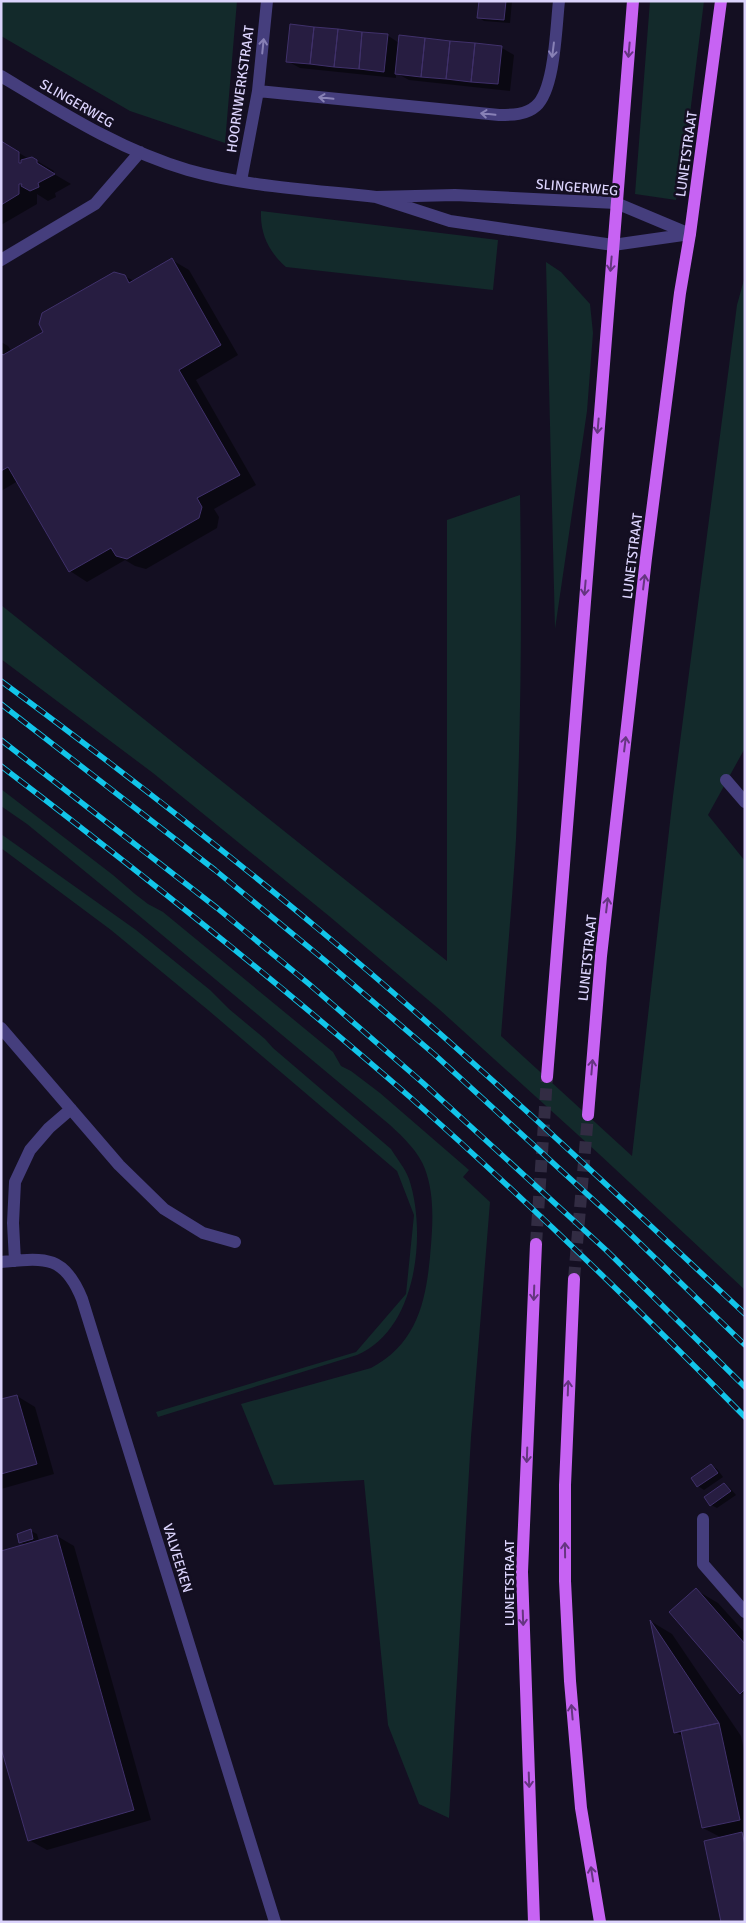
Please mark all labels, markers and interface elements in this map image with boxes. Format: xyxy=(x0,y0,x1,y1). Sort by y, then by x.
street label: HOORNWERKSTRAAT xyxy=(223,24,258,154)
one-way arrow xyxy=(258,38,268,54)
one-way arrow xyxy=(548,41,558,57)
one-way arrow xyxy=(624,42,634,58)
street label: SLINGERWEG xyxy=(37,75,117,131)
one-way arrow xyxy=(319,93,335,103)
one-way arrow xyxy=(480,109,496,119)
street label: LUNETSTRAAT xyxy=(672,110,701,198)
street label: SLINGERWEG xyxy=(535,175,619,200)
one-way arrow xyxy=(607,256,616,272)
one-way arrow xyxy=(594,418,603,434)
street label: LUNETSTRAAT xyxy=(619,512,646,600)
one-way arrow xyxy=(639,574,649,590)
one-way arrow xyxy=(581,580,590,596)
one-way arrow xyxy=(620,736,630,752)
one-way arrow xyxy=(602,897,612,913)
street label: LUNETSTRAAT xyxy=(575,914,600,1002)
one-way arrow xyxy=(587,1059,597,1075)
one-way arrow xyxy=(529,1285,538,1301)
one-way arrow xyxy=(564,1380,573,1396)
one-way arrow xyxy=(522,1447,531,1463)
street label: VALVEEKEN xyxy=(159,1521,196,1595)
street label: LUNETSTRAAT xyxy=(501,1540,518,1626)
one-way arrow xyxy=(560,1542,570,1558)
one-way arrow xyxy=(519,1609,528,1625)
one-way arrow xyxy=(568,1705,577,1721)
one-way arrow xyxy=(524,1772,533,1788)
one-way arrow xyxy=(587,1866,597,1882)

